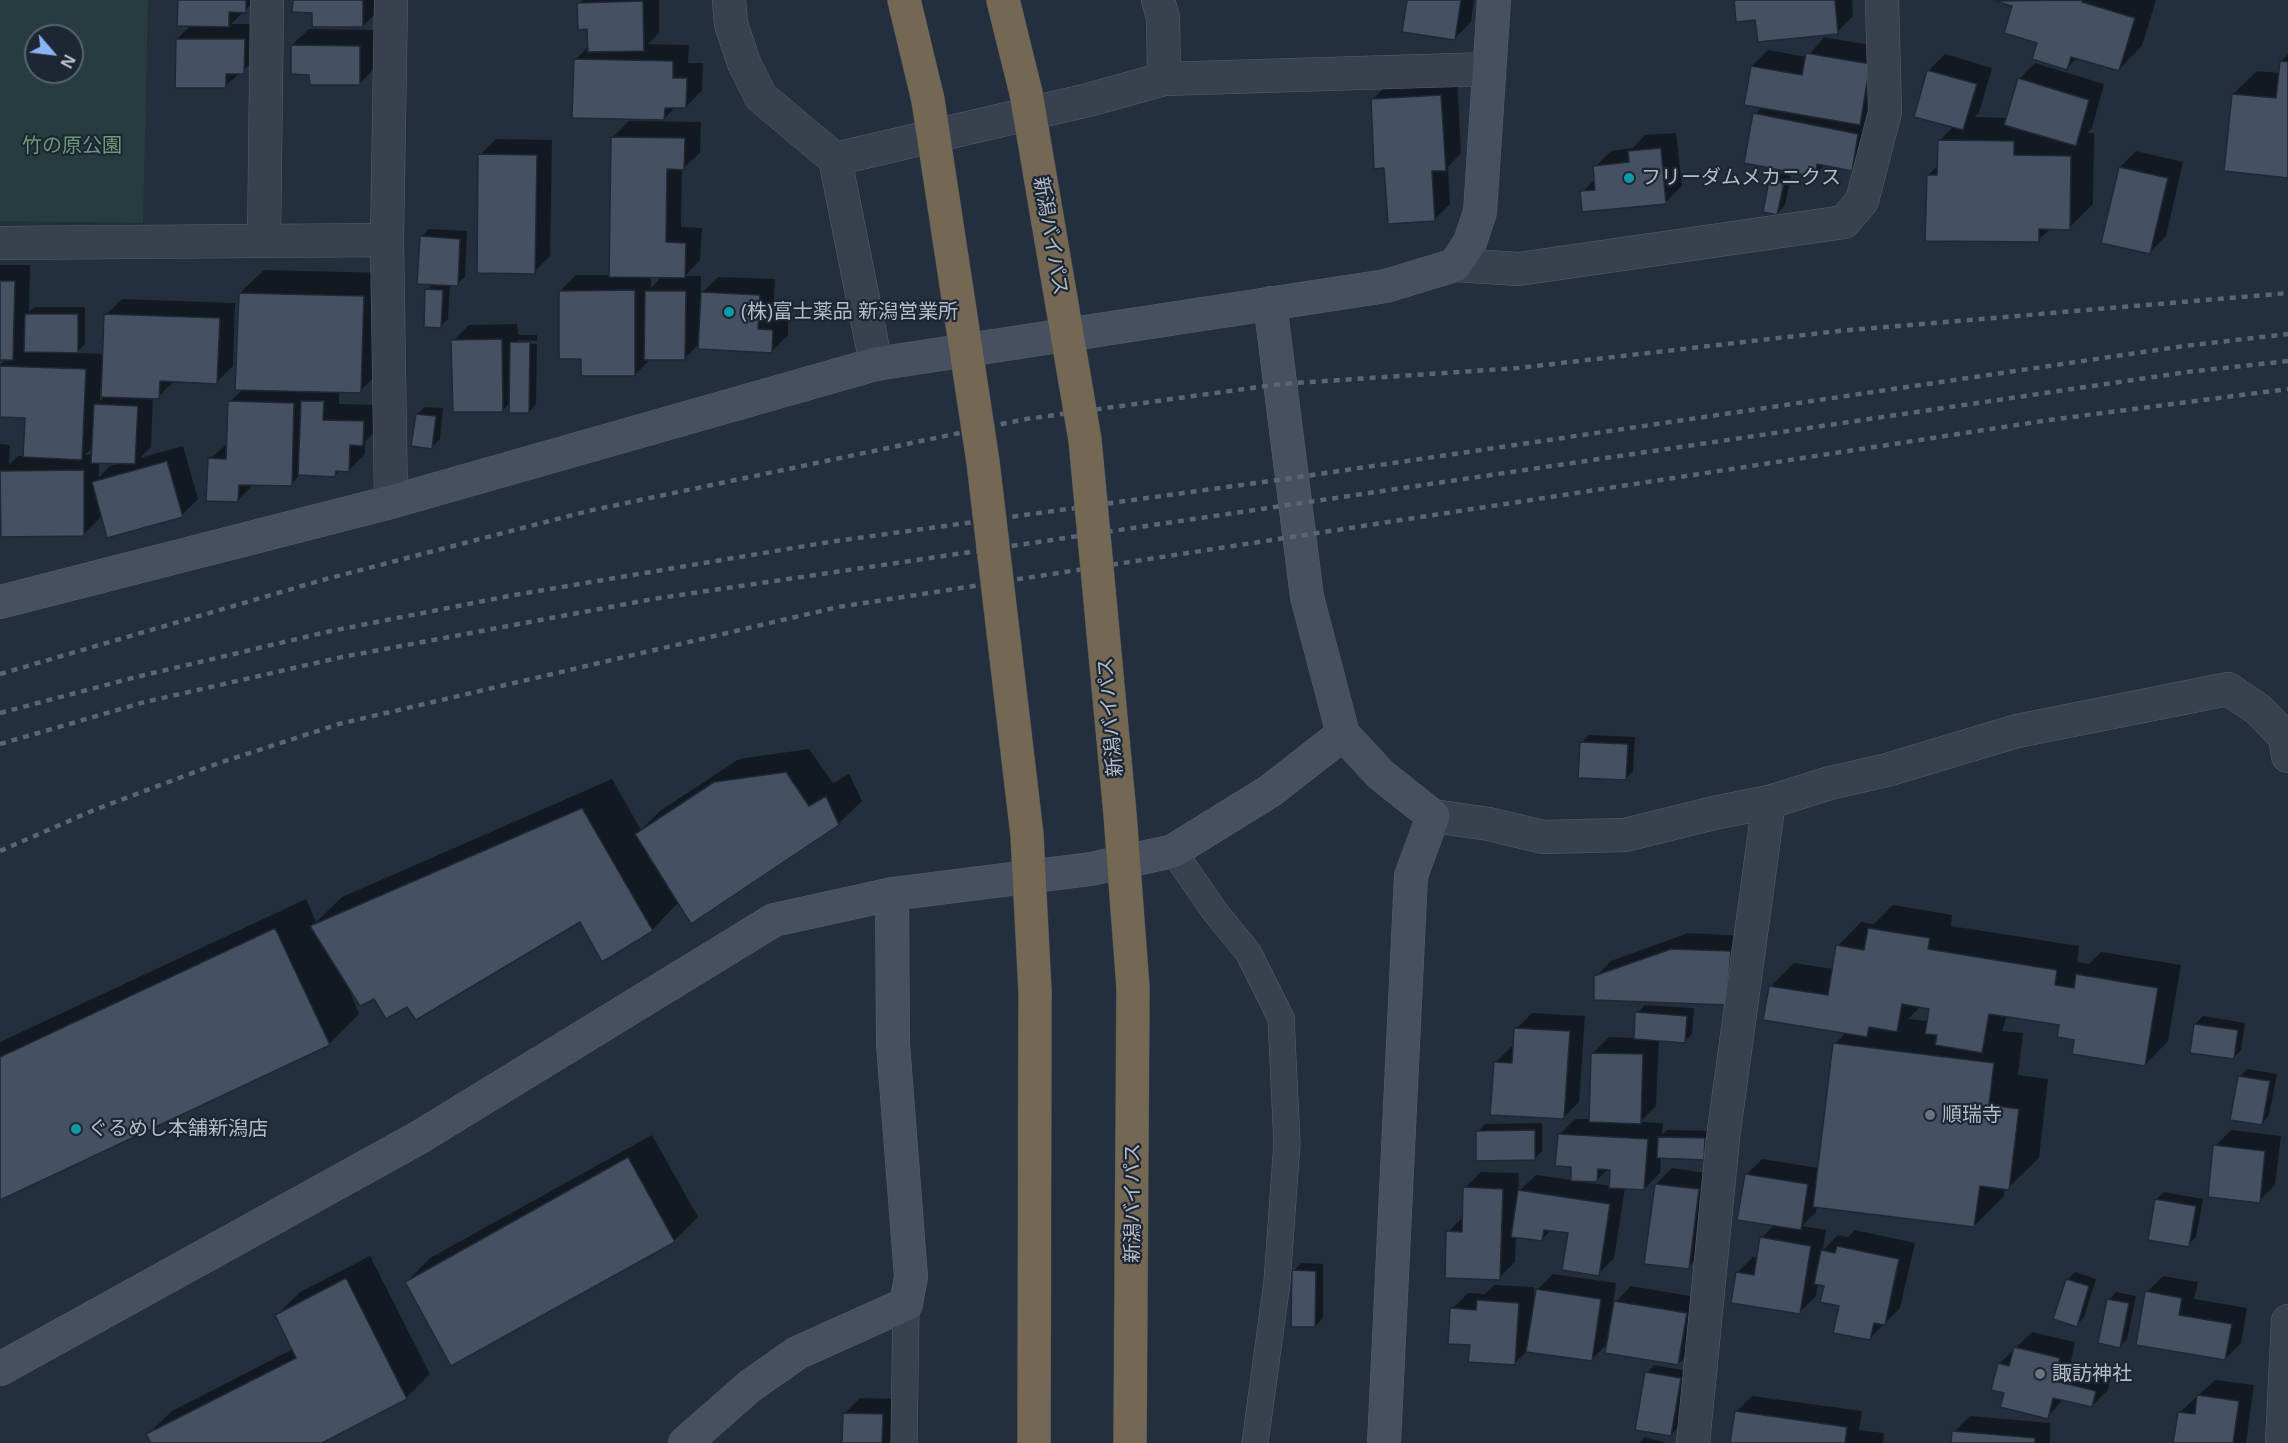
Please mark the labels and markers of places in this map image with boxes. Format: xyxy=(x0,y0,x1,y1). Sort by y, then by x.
place label: フリーダムメカニクス xyxy=(1641,166,1841,190)
marker: フリーダムメカニクス xyxy=(1622,171,1636,185)
place label: (株)富士薬品 新潟営業所 xyxy=(741,300,958,324)
marker: (株)富士薬品 新潟営業所 xyxy=(722,305,736,319)
place label: 順瑞寺 xyxy=(1942,1103,2002,1127)
marker: 順瑞寺 xyxy=(1923,1108,1937,1122)
place label: ぐるめし本舗新潟店 xyxy=(88,1117,268,1141)
marker: ぐるめし本舗新潟店 xyxy=(69,1122,83,1136)
place label: 諏訪神社 xyxy=(2052,1362,2132,1386)
marker: 諏訪神社 xyxy=(2033,1367,2047,1381)

